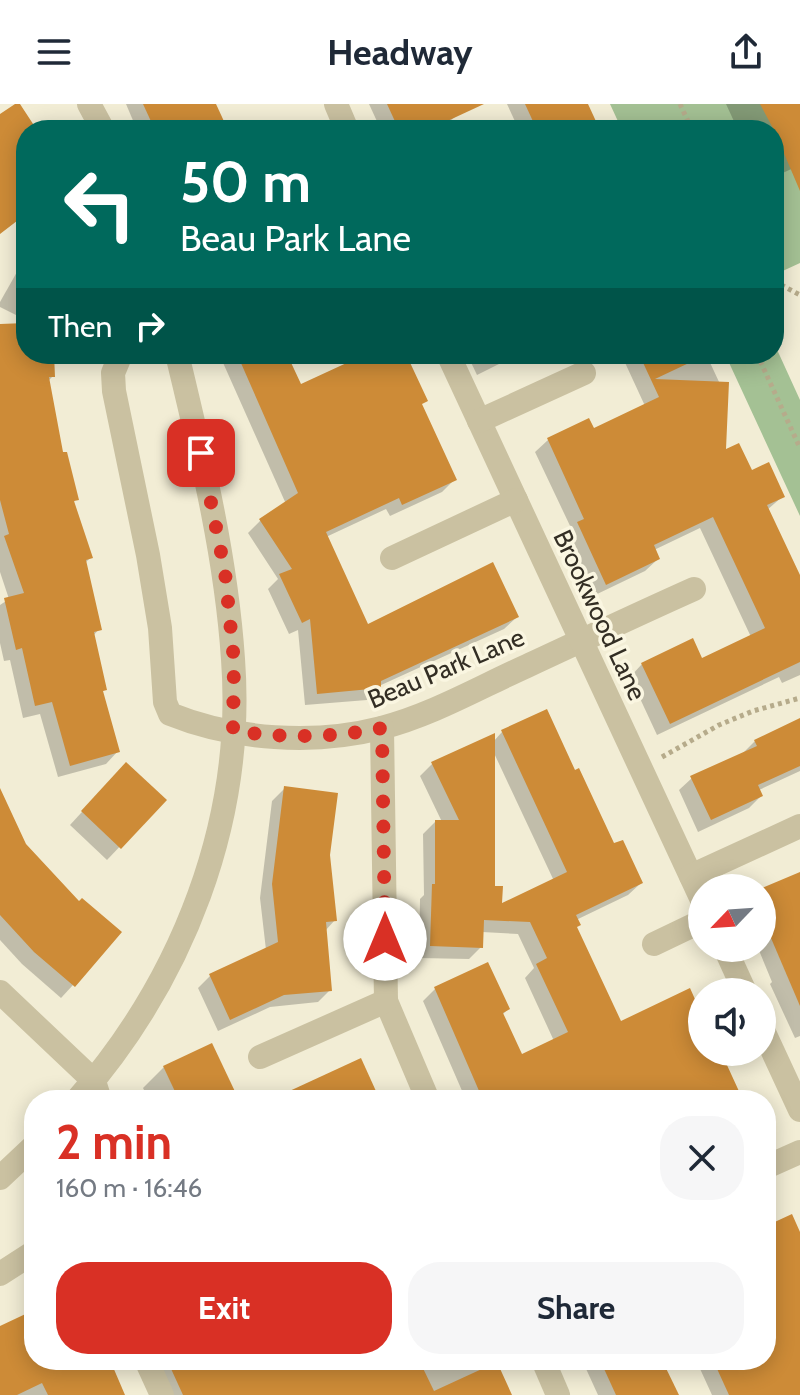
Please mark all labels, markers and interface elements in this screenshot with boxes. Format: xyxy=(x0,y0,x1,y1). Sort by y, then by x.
icon: menu xyxy=(32,30,76,74)
text: Headway xyxy=(327,30,473,74)
icon: share xyxy=(724,30,768,74)
text: 50 m xyxy=(180,148,311,216)
icon: left xyxy=(48,152,152,256)
text: Beau Park Lane xyxy=(180,216,411,260)
icon: right xyxy=(128,304,172,348)
text: Then xyxy=(48,308,112,345)
pin xyxy=(167,419,235,487)
icon: arrive xyxy=(179,431,223,475)
street label: Brookwood Lane xyxy=(547,525,653,705)
street label: Beau Park Lane xyxy=(363,621,529,715)
north arrow xyxy=(688,874,776,962)
map controls xyxy=(688,874,776,1066)
position arrow xyxy=(343,897,427,981)
button: sound xyxy=(688,978,776,1066)
text: 2 min xyxy=(56,1113,172,1171)
button: close xyxy=(660,1116,744,1200)
text: 160 m · 16:46 xyxy=(56,1172,202,1204)
button: Exit xyxy=(56,1262,392,1354)
button: Share xyxy=(408,1262,744,1354)

